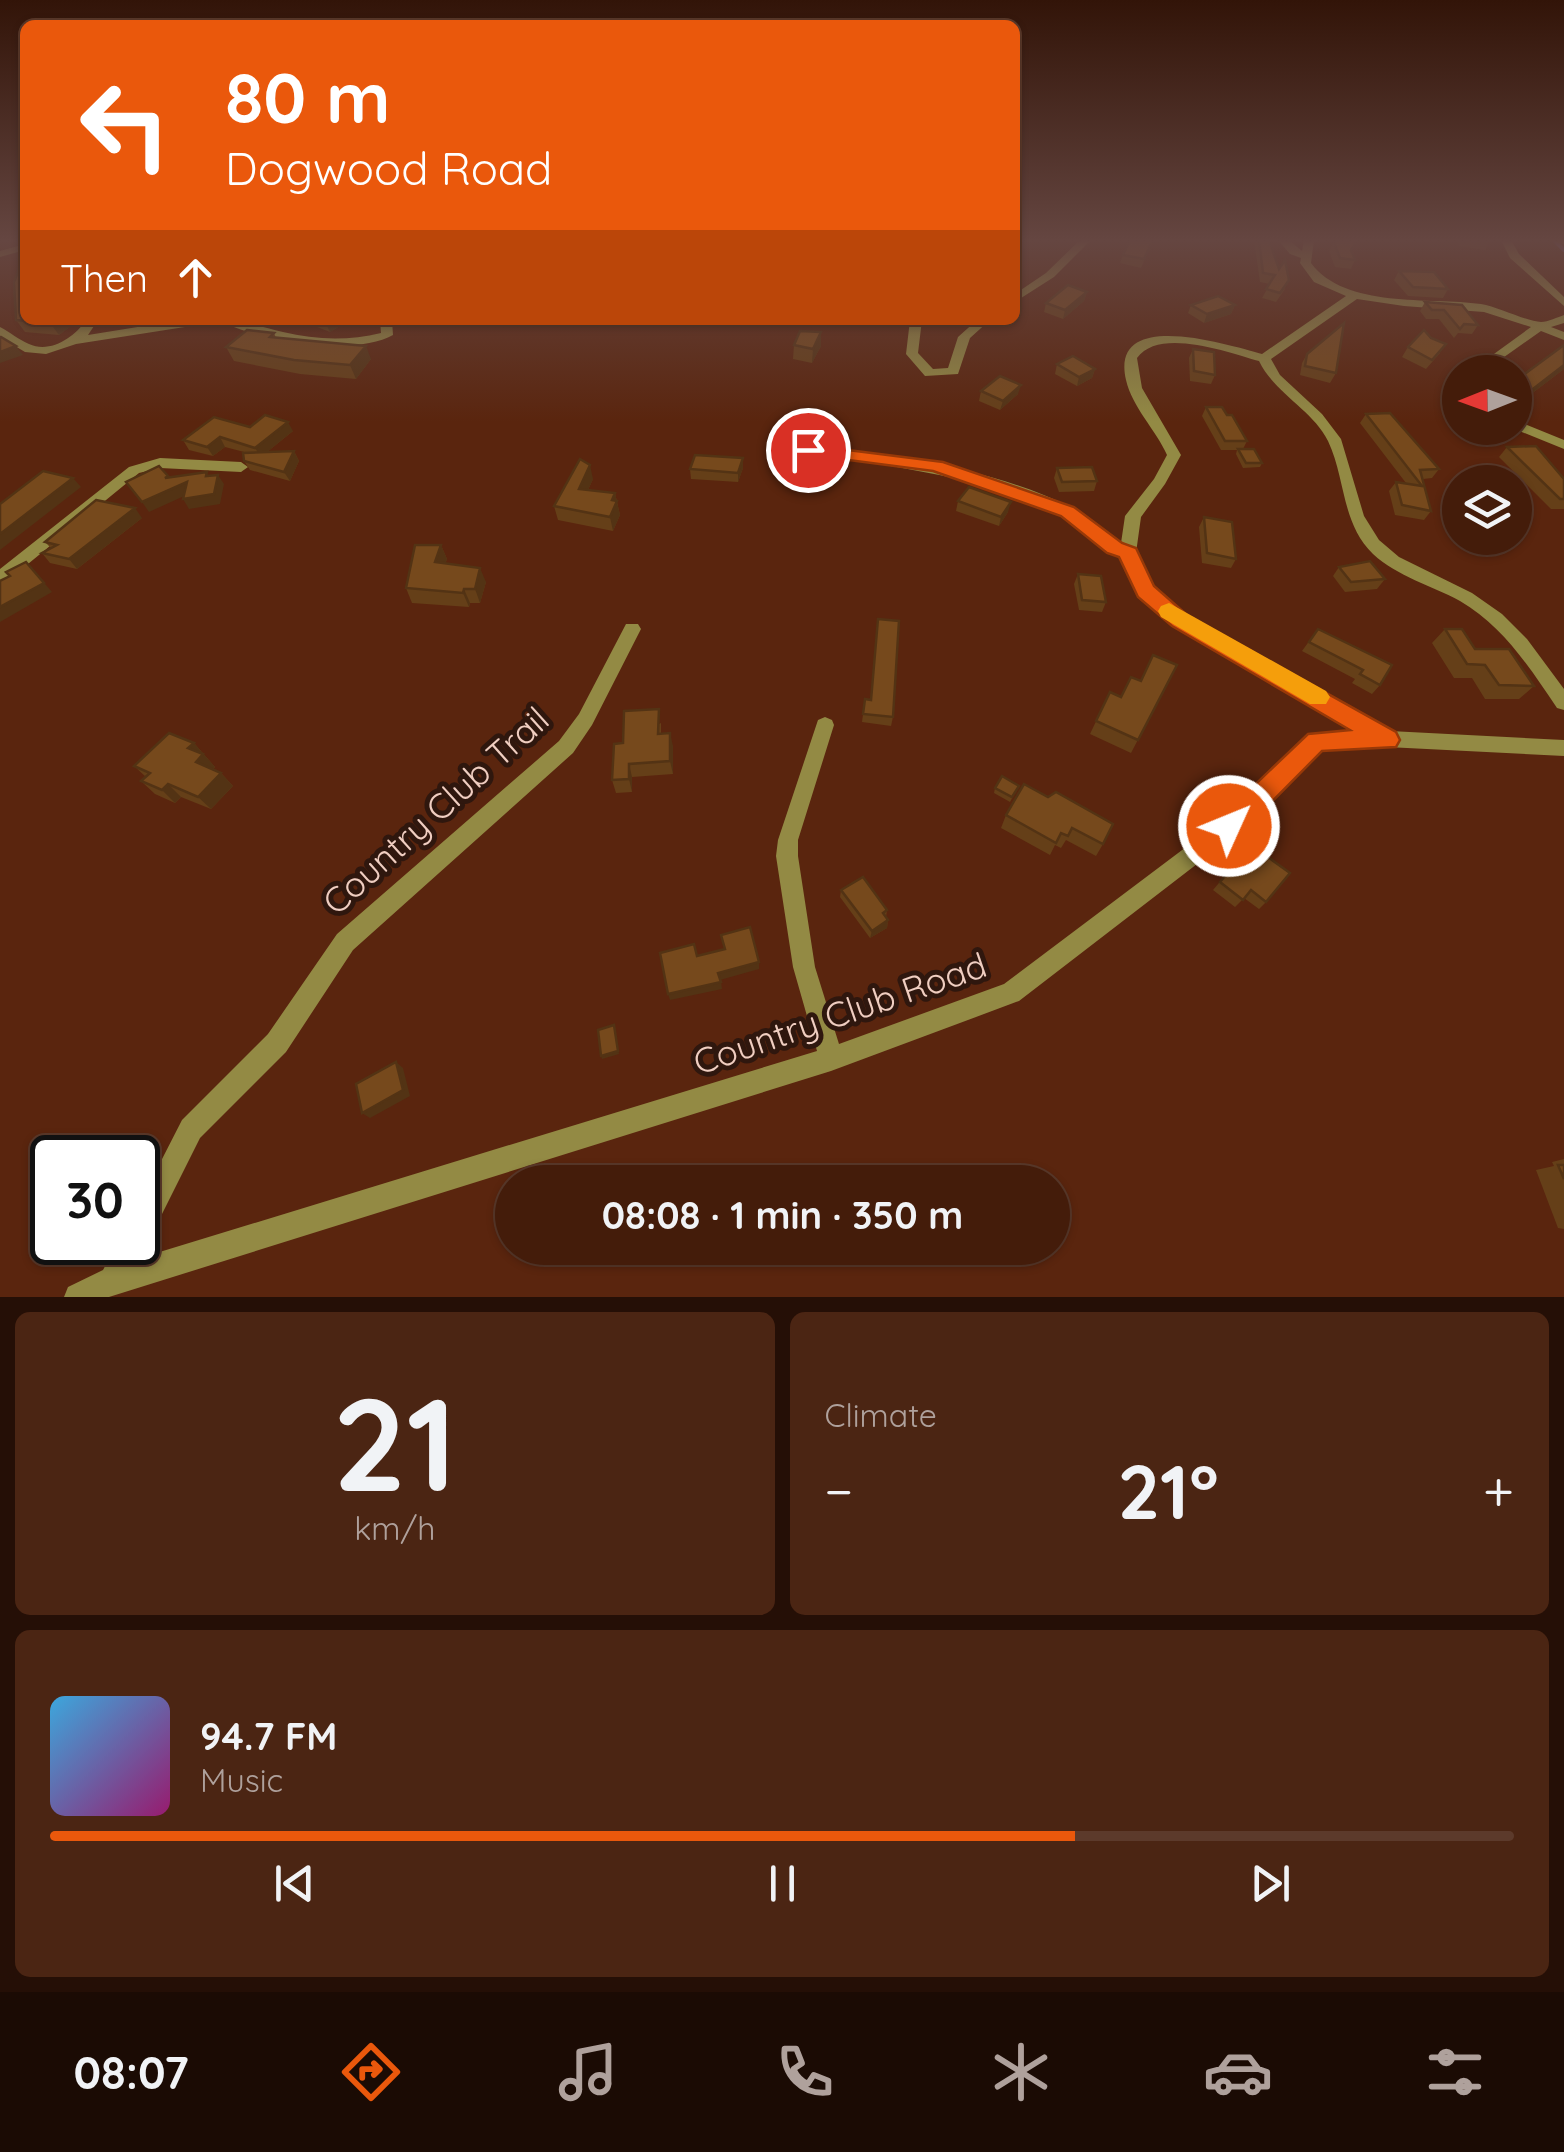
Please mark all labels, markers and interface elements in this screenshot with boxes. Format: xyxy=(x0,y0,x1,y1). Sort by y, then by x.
text: 80 m xyxy=(225,53,390,141)
icon: left xyxy=(60,60,190,190)
text: Dogwood Road xyxy=(225,140,552,196)
icon: ahead xyxy=(168,250,223,305)
text: Then xyxy=(60,254,148,302)
north arrow xyxy=(1442,355,1532,445)
map controls xyxy=(1442,355,1532,555)
pin xyxy=(766,408,851,493)
icon: arrive xyxy=(781,423,836,478)
button: layers xyxy=(1442,465,1532,555)
street label: Country Club Trail xyxy=(313,697,558,923)
position arrow xyxy=(1177,774,1281,878)
street label: Country Club Road xyxy=(687,942,992,1084)
speed limit sign: 30 xyxy=(30,1135,160,1265)
text: 08:08 · 1 min · 350 m xyxy=(602,1191,963,1239)
text: 21 xyxy=(332,1361,457,1524)
text: Climate xyxy=(825,1395,937,1435)
text: 21° xyxy=(1117,1444,1219,1538)
text: − xyxy=(825,1456,853,1525)
text: + xyxy=(1483,1456,1514,1525)
text: km/h xyxy=(354,1508,435,1548)
text: 94.7 FM xyxy=(200,1712,337,1760)
text: Music xyxy=(200,1760,283,1800)
icon: previous xyxy=(267,1856,322,1911)
icon: pause xyxy=(755,1856,810,1911)
icon: next xyxy=(1243,1856,1298,1911)
icon: directions xyxy=(336,2037,406,2107)
icon: music xyxy=(553,2037,623,2107)
icon: phone xyxy=(770,2037,840,2107)
icon: climate xyxy=(986,2037,1056,2107)
icon: car xyxy=(1203,2037,1273,2107)
icon: filters xyxy=(1420,2037,1490,2107)
text: 08:07 xyxy=(73,2044,189,2100)

